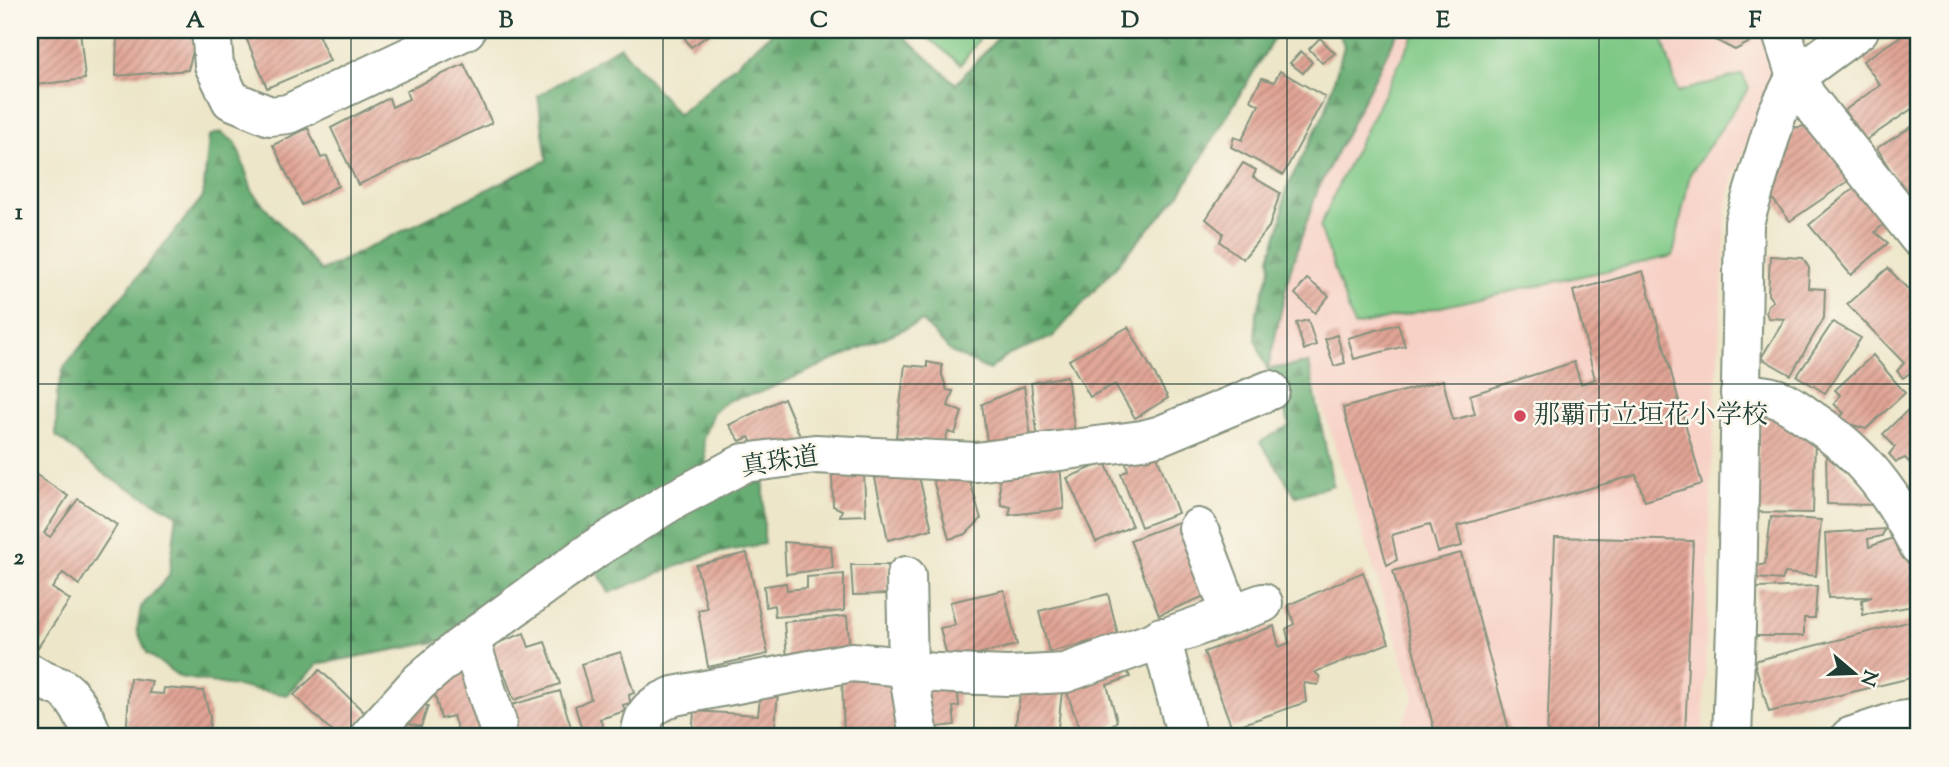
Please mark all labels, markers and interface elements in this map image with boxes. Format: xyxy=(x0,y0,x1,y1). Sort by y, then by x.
text: A xyxy=(186,5,205,38)
text: B xyxy=(499,5,514,38)
text: C xyxy=(810,5,828,38)
text: D xyxy=(1121,5,1139,38)
text: E xyxy=(1436,5,1450,38)
text: F xyxy=(1749,5,1762,38)
text: 1 xyxy=(15,197,23,230)
place label: 那覇市立垣花小学校 xyxy=(1534,398,1768,435)
marker: 那覇市立垣花小学校 xyxy=(1512,408,1528,424)
street label: 真珠道 xyxy=(739,439,821,487)
text: 2 xyxy=(14,542,25,575)
north arrow xyxy=(1820,638,1890,708)
text: N xyxy=(1852,666,1883,689)

